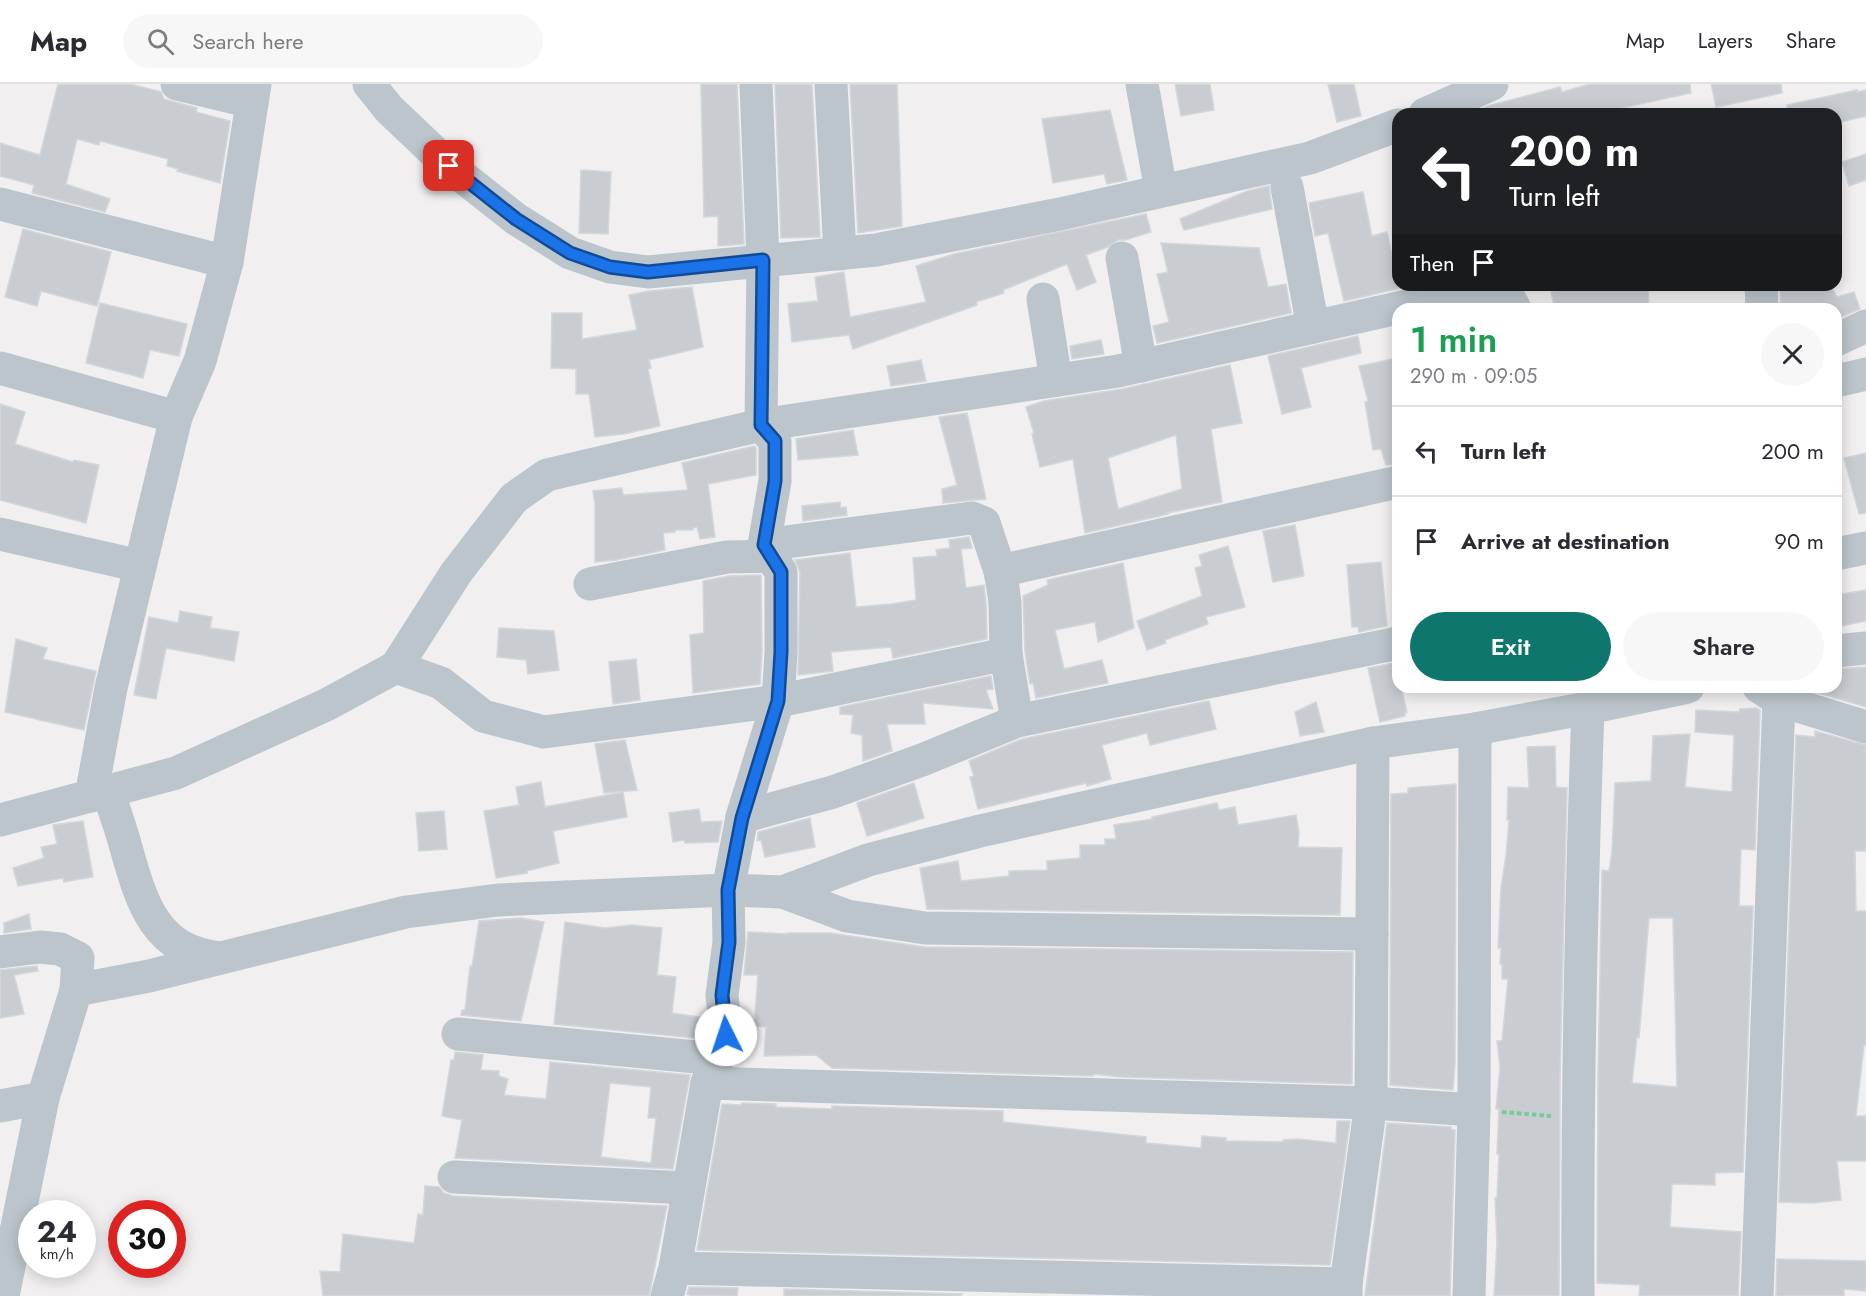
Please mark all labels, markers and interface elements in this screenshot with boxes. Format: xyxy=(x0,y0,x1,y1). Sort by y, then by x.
search box xyxy=(123,14,543,68)
text: Map xyxy=(30,21,87,62)
icon: search xyxy=(144,25,177,58)
text: Search here xyxy=(192,25,304,57)
text: Map xyxy=(1626,26,1665,56)
text: Layers xyxy=(1698,26,1753,56)
text: Share xyxy=(1786,26,1836,56)
text: 200 m xyxy=(1509,121,1639,182)
icon: left xyxy=(1410,132,1488,210)
pin xyxy=(423,140,474,191)
icon: arrive xyxy=(432,149,465,182)
text: Turn left xyxy=(1509,177,1599,216)
icon: arrive xyxy=(1467,246,1500,279)
text: Then xyxy=(1410,247,1455,279)
text: 1 min xyxy=(1410,313,1497,365)
button: close xyxy=(1761,323,1824,386)
text: 290 m · 09:05 xyxy=(1410,362,1537,391)
icon: left xyxy=(1410,435,1443,468)
text: Turn left xyxy=(1461,435,1546,467)
text: 200 m xyxy=(1761,435,1824,467)
icon: arrive xyxy=(1410,525,1443,558)
text: Arrive at destination xyxy=(1461,525,1670,557)
text: 90 m xyxy=(1774,525,1824,557)
button: Exit xyxy=(1410,612,1611,681)
button: Share xyxy=(1623,612,1824,681)
position arrow xyxy=(694,1003,758,1067)
speed limit sign: 30 xyxy=(108,1200,186,1278)
text: 24 xyxy=(37,1210,77,1253)
text: km/h xyxy=(40,1243,74,1265)

